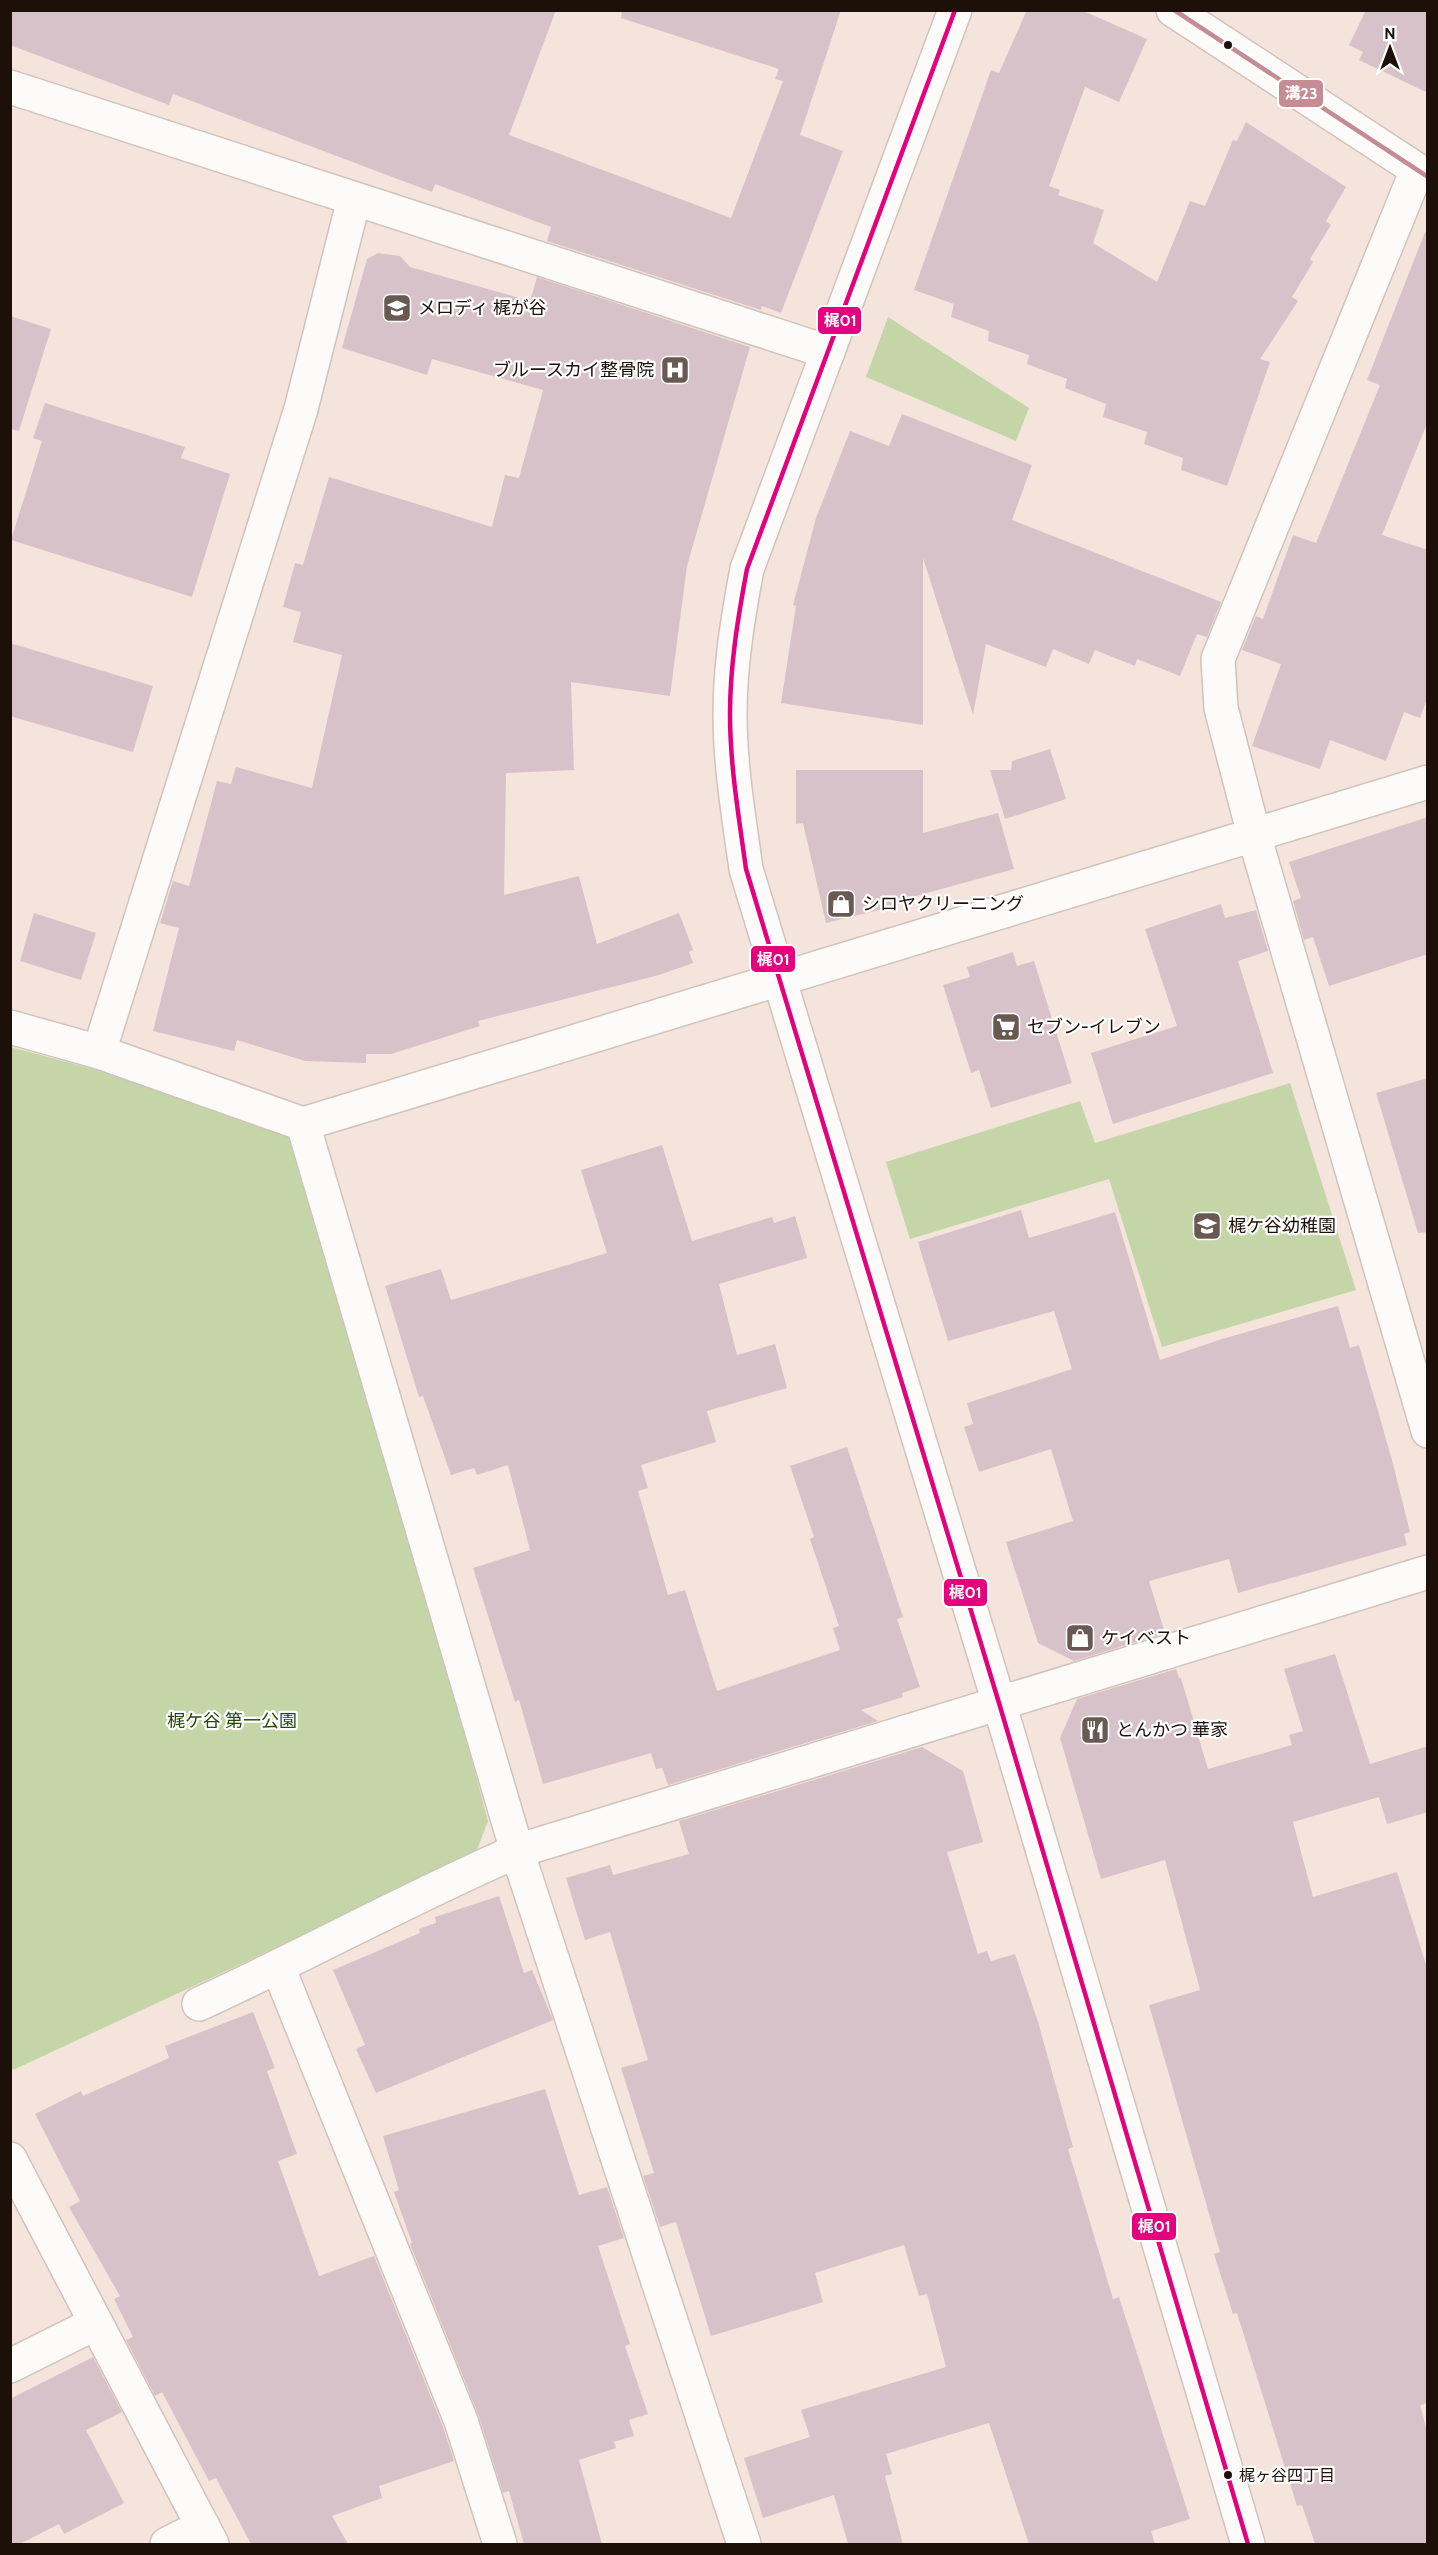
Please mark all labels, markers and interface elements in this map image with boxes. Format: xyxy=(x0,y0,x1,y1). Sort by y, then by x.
north arrow xyxy=(1360,18,1420,78)
text: N xyxy=(1384,24,1396,43)
unlabelled marker xyxy=(1222,39,1234,51)
line badge: 溝23 xyxy=(1278,79,1324,108)
text: 溝23 xyxy=(1284,84,1318,103)
school or university icon: メロディ 梶が谷 xyxy=(381,292,413,324)
place label: メロディ 梶が谷 xyxy=(418,297,547,319)
line badge: 梶01 xyxy=(817,306,862,335)
text: 梶01 xyxy=(823,311,857,330)
hospital icon: ブルースカイ整骨院 xyxy=(659,354,691,386)
place label: ブルースカイ整骨院 xyxy=(493,359,654,381)
shop icon: シロヤクリーニング xyxy=(825,888,857,920)
place label: シロヤクリーニング xyxy=(862,893,1024,915)
line badge: 梶01 xyxy=(750,945,796,973)
text: 梶01 xyxy=(756,950,790,969)
supermarket icon: セブン-イレブン xyxy=(990,1011,1022,1043)
place label: セブン-イレブン xyxy=(1027,1016,1161,1038)
school or university icon: 梶ケ谷幼稚園 xyxy=(1191,1210,1223,1242)
place label: 梶ケ谷幼稚園 xyxy=(1228,1215,1336,1237)
line badge: 梶01 xyxy=(943,1578,988,1607)
text: 梶01 xyxy=(948,1583,982,1602)
shop icon: ケイベスト xyxy=(1064,1622,1096,1654)
place label: ケイベスト xyxy=(1101,1627,1191,1649)
park label: 梶ケ谷 第一公園 xyxy=(167,1710,297,1732)
restaurant icon: とんかつ 華家 xyxy=(1079,1714,1111,1746)
place label: とんかつ 華家 xyxy=(1116,1719,1228,1741)
line badge: 梶01 xyxy=(1131,2212,1177,2241)
text: 梶01 xyxy=(1137,2217,1171,2236)
place label: 梶ヶ谷四丁目 xyxy=(1239,2466,1335,2485)
marker: 梶ヶ谷四丁目 xyxy=(1222,2469,1234,2481)

